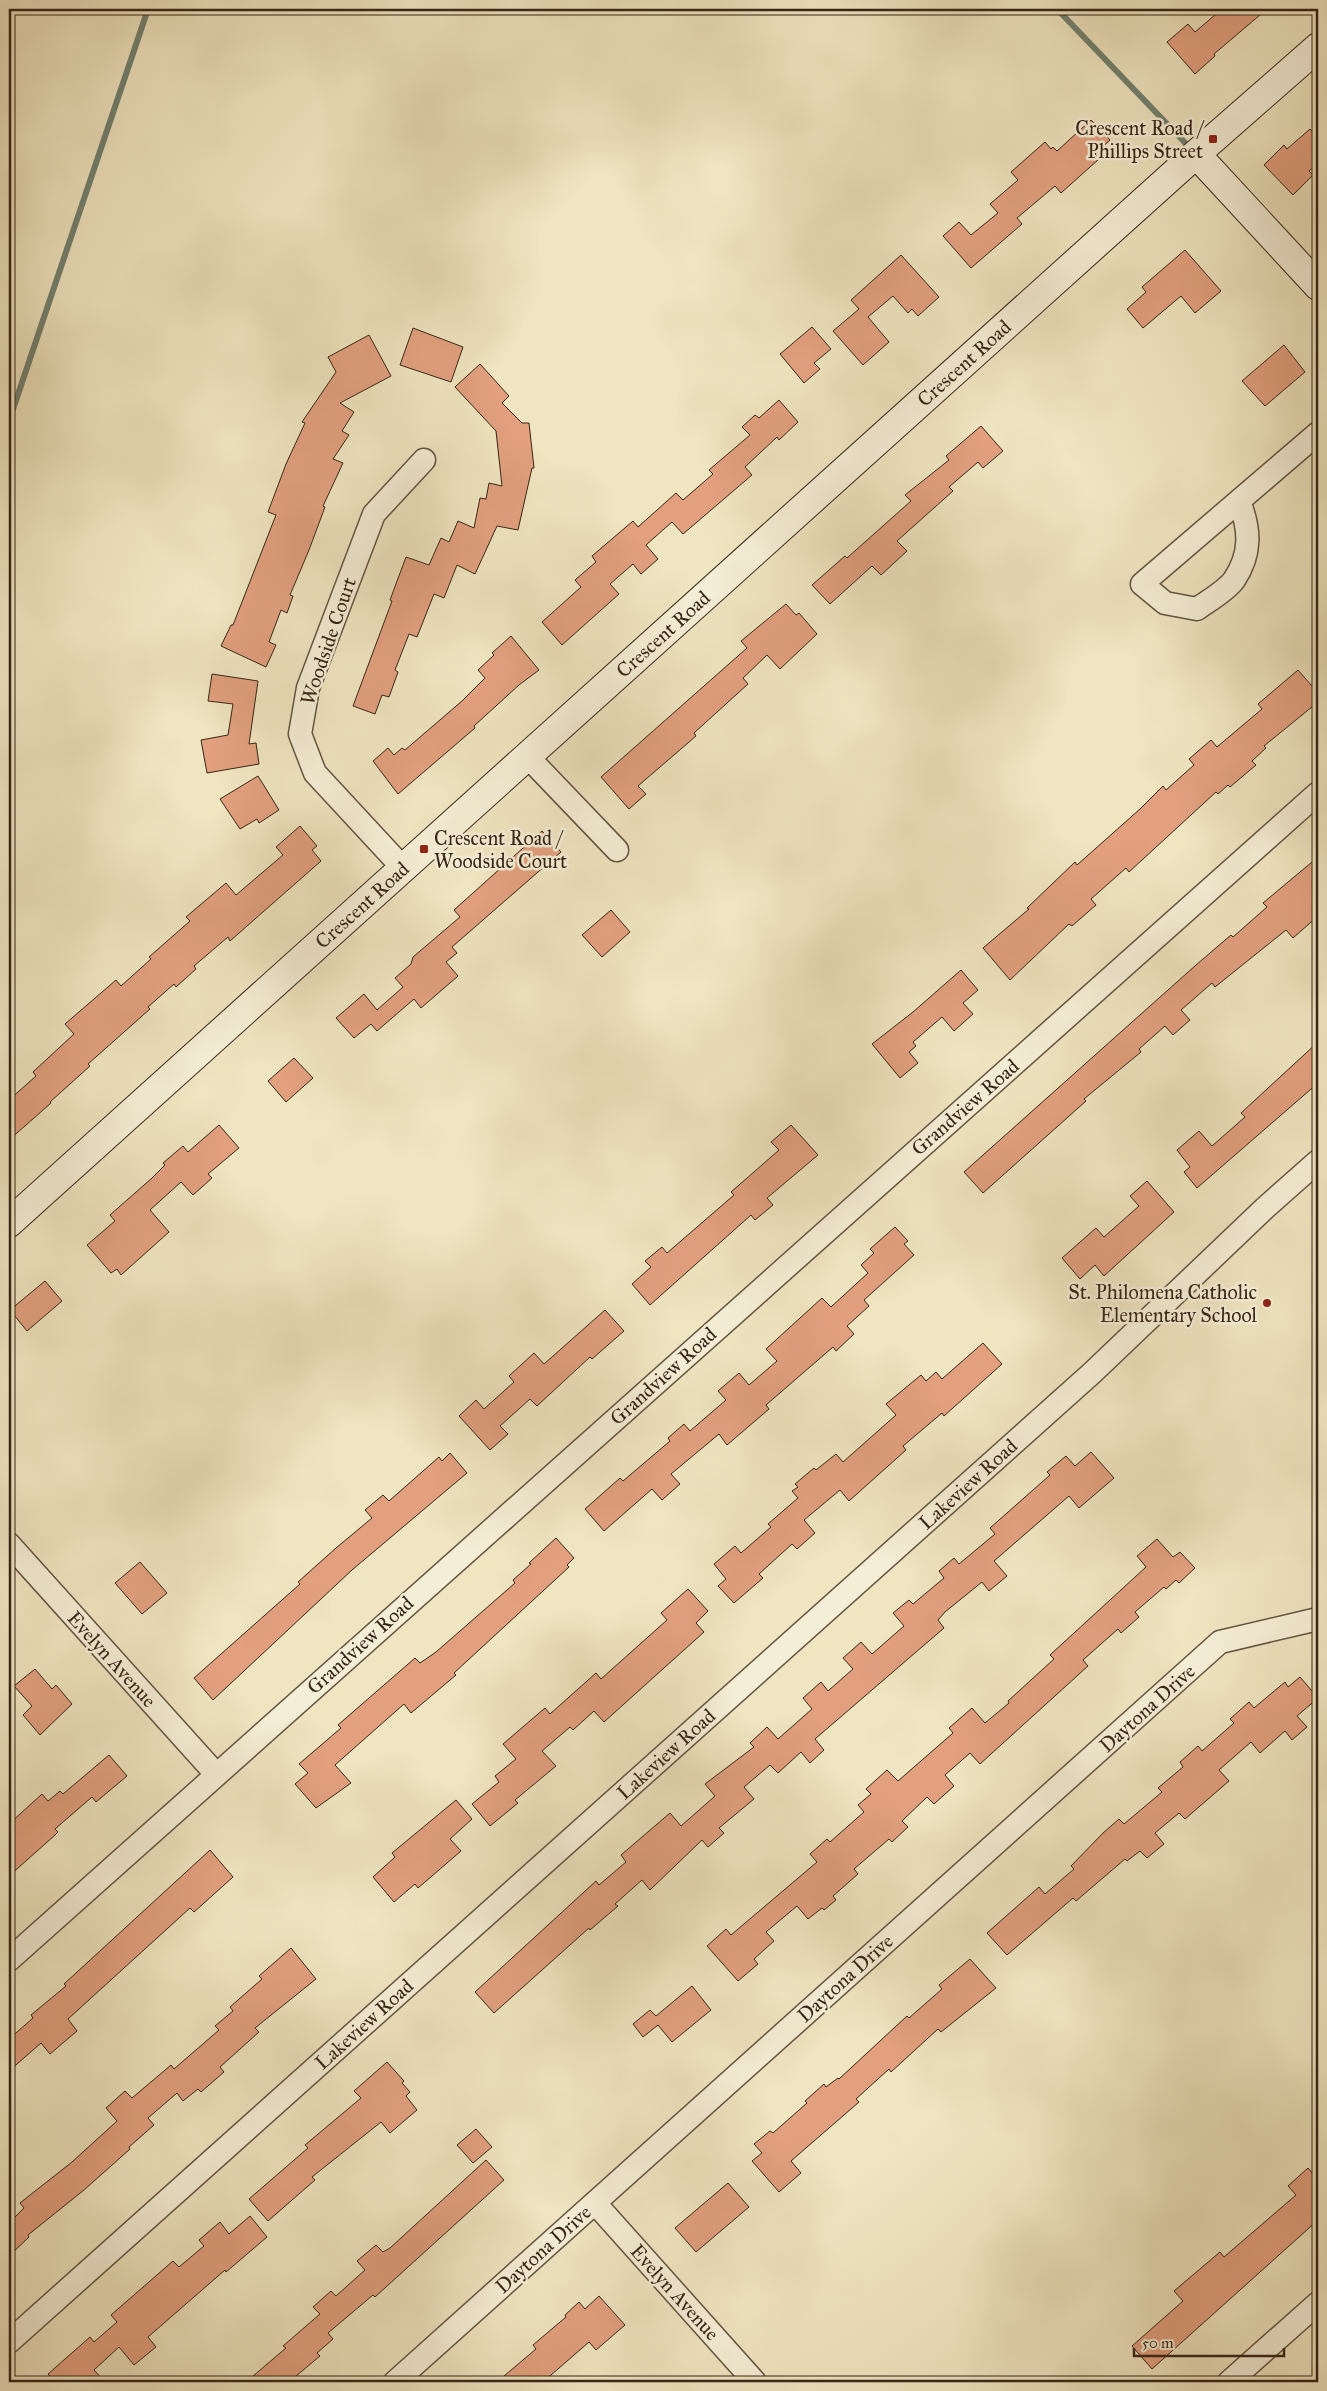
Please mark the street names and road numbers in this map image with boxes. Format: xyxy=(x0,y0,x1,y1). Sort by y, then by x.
street label: Crescent Road xyxy=(912,315,1016,411)
street label: Woodside Court xyxy=(295,574,361,708)
street label: Crescent Road xyxy=(611,586,715,682)
street label: Crescent Road xyxy=(310,857,414,953)
street label: Grandview Road xyxy=(906,1054,1024,1160)
street label: Grandview Road xyxy=(605,1322,721,1430)
street label: Lakeview Road xyxy=(914,1434,1022,1534)
street label: Grandview Road xyxy=(302,1591,418,1699)
street label: Evelyn Avenue xyxy=(63,1606,161,1712)
street label: Daytona Drive xyxy=(1094,1659,1200,1757)
street label: Lakeview Road xyxy=(612,1704,720,1804)
street label: Daytona Drive xyxy=(792,1929,898,2027)
street label: Lakeview Road xyxy=(310,1974,418,2074)
street label: Daytona Drive xyxy=(490,2200,596,2298)
street label: Evelyn Avenue xyxy=(626,2239,724,2345)

